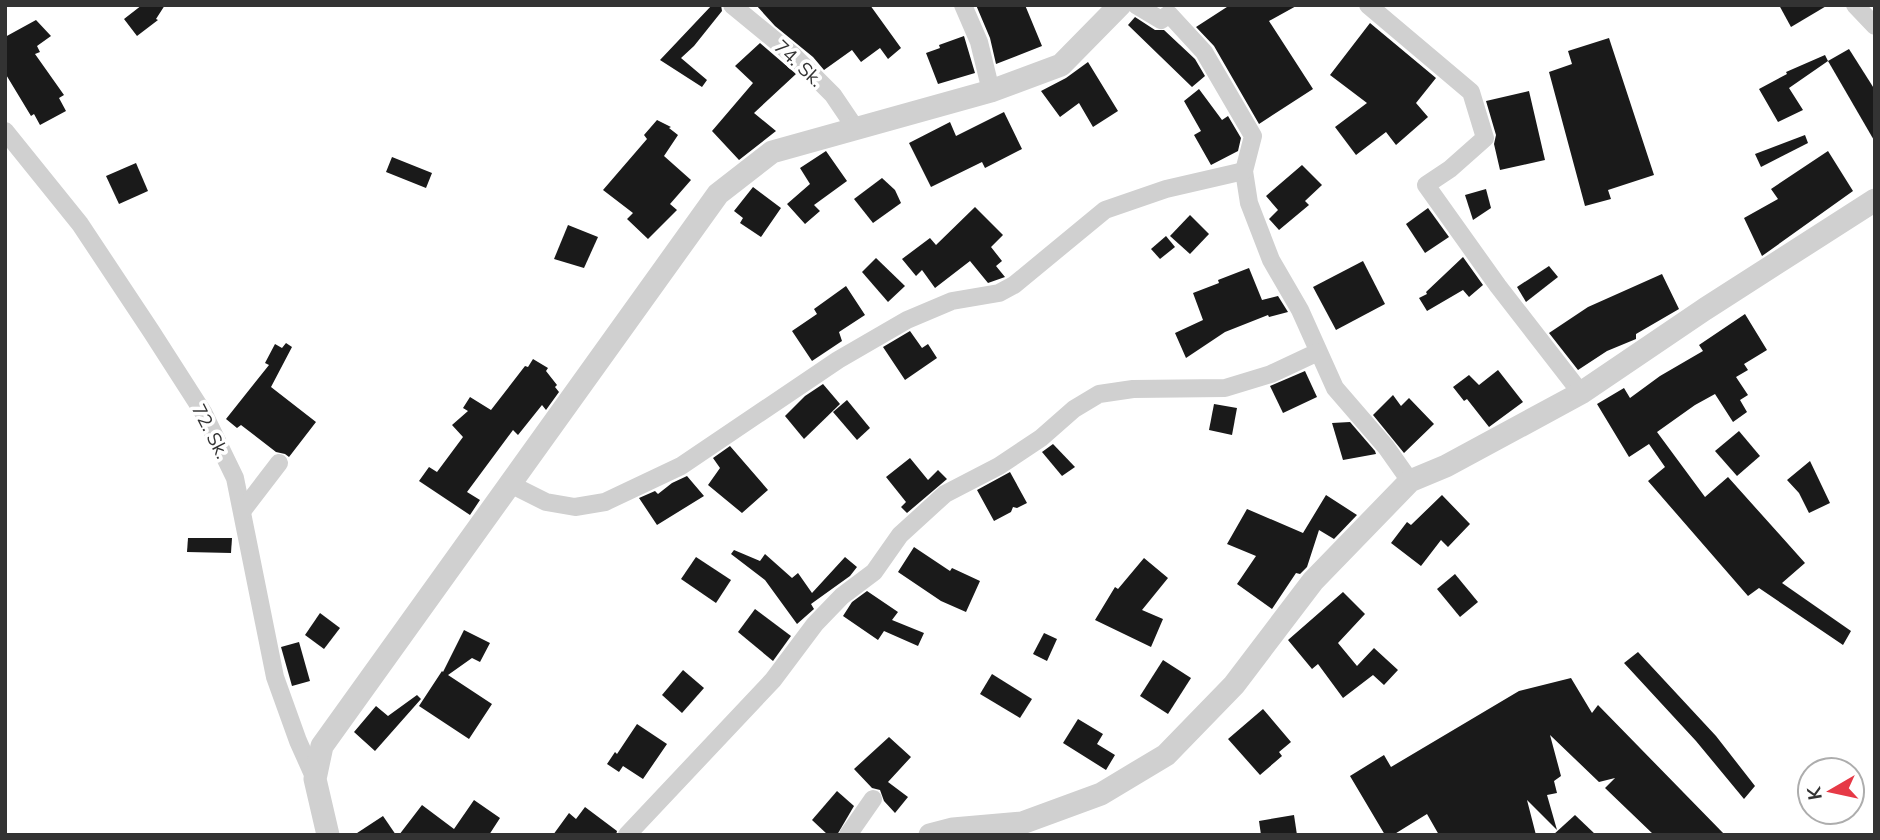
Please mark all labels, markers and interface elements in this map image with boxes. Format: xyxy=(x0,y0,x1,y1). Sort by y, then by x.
street label: 74. Sk. xyxy=(770,34,828,92)
street label: 72. Sk. xyxy=(187,400,235,462)
north arrow xyxy=(1796,756,1866,826)
text: K xyxy=(1801,784,1827,802)

